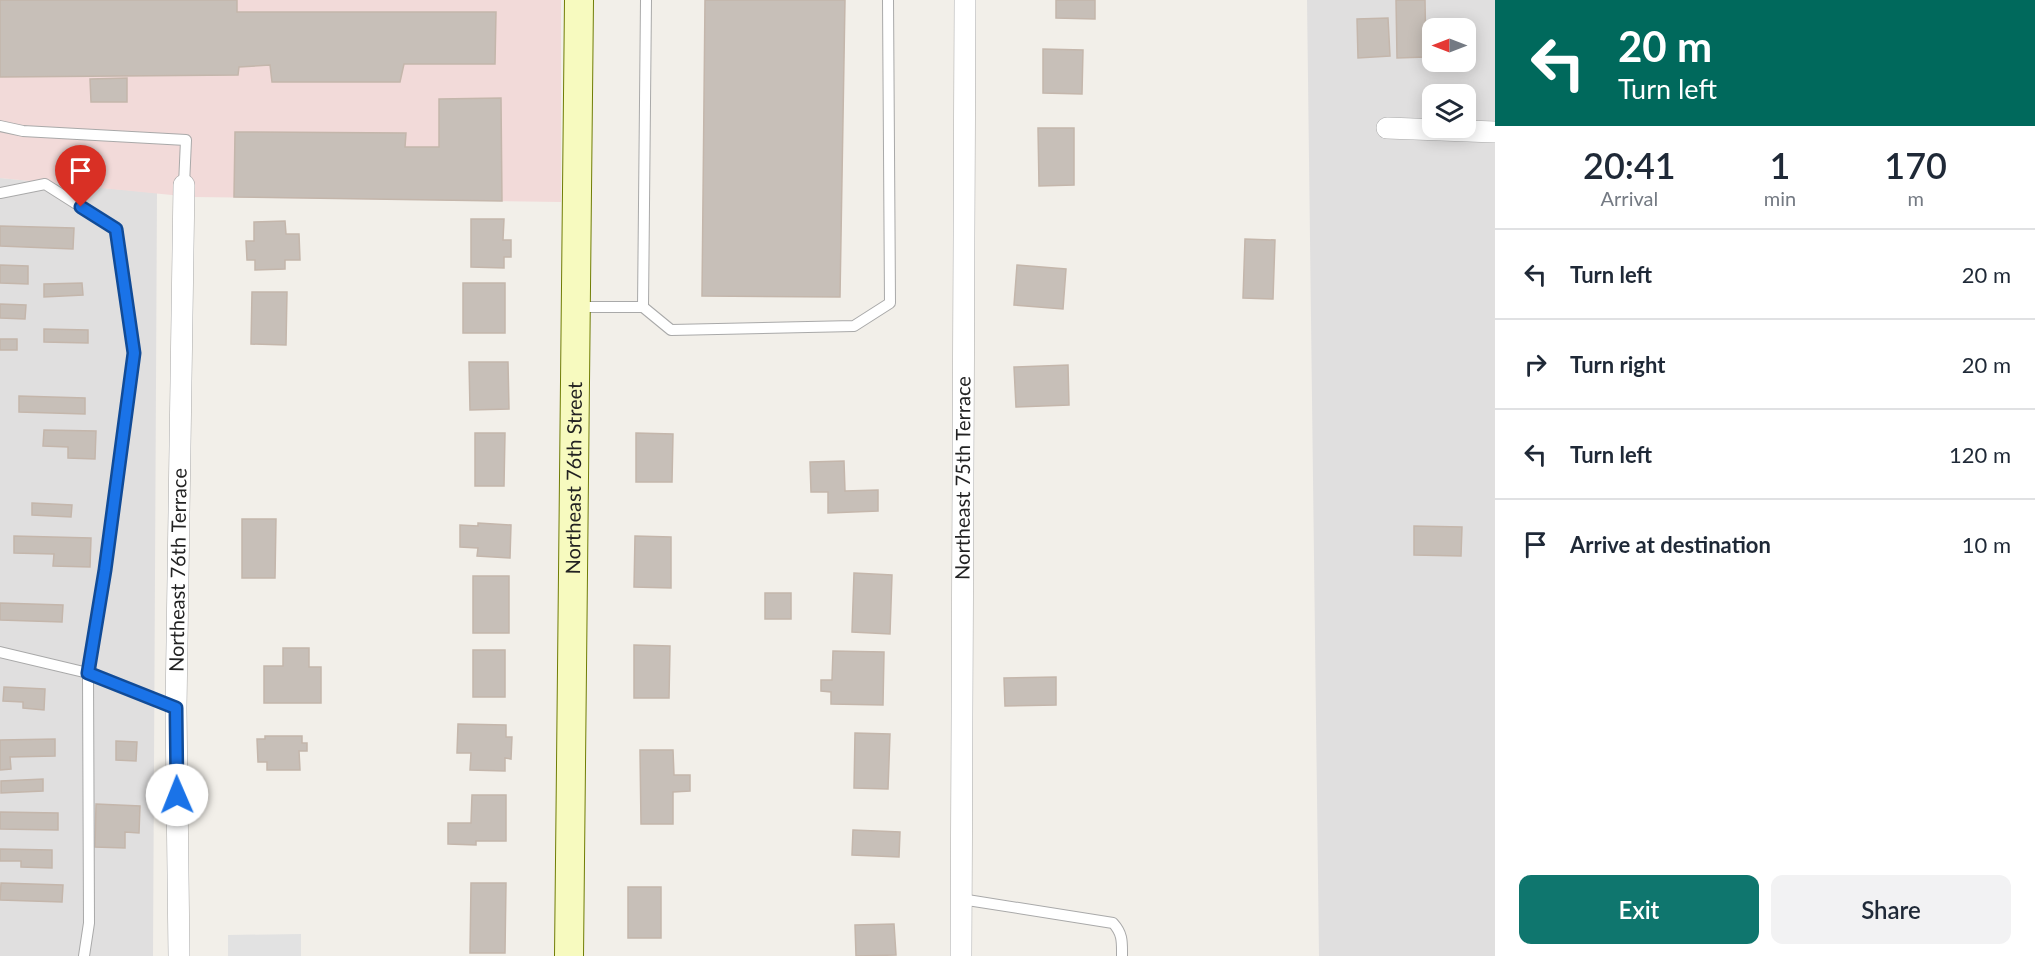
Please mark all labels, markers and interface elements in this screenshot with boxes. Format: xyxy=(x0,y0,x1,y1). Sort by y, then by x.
north arrow xyxy=(1422,18,1476,72)
map controls xyxy=(1422,18,1476,138)
text: 20 m xyxy=(1618,21,1712,71)
icon: left xyxy=(1519,24,1597,102)
text: Turn left xyxy=(1618,72,1717,105)
button: layers xyxy=(1422,84,1476,138)
text: 20:41 xyxy=(1583,143,1676,187)
text: 1 xyxy=(1770,143,1790,187)
text: 170 xyxy=(1884,143,1947,187)
pin xyxy=(55,145,106,207)
icon: arrive xyxy=(64,154,97,187)
text: Arrival xyxy=(1601,186,1658,210)
text: min xyxy=(1764,186,1796,210)
text: m xyxy=(1907,186,1924,210)
icon: left xyxy=(1519,258,1552,291)
text: Turn left xyxy=(1570,261,1652,288)
text: 20 m xyxy=(1962,261,2011,288)
icon: right xyxy=(1519,348,1552,381)
text: Turn right xyxy=(1570,351,1665,378)
text: 20 m xyxy=(1962,351,2011,378)
street label: Northeast 75th Terrace xyxy=(950,376,974,580)
street label: Northeast 76th Street xyxy=(560,381,586,575)
icon: left xyxy=(1519,438,1552,471)
text: Turn left xyxy=(1570,441,1652,468)
text: 120 m xyxy=(1949,441,2011,468)
street label: Northeast 76th Terrace xyxy=(164,468,191,672)
icon: arrive xyxy=(1519,528,1552,561)
text: Arrive at destination xyxy=(1570,531,1771,558)
text: 10 m xyxy=(1962,531,2011,558)
position arrow xyxy=(145,763,209,827)
button: Exit xyxy=(1519,875,1759,944)
button: Share xyxy=(1771,875,2011,944)

